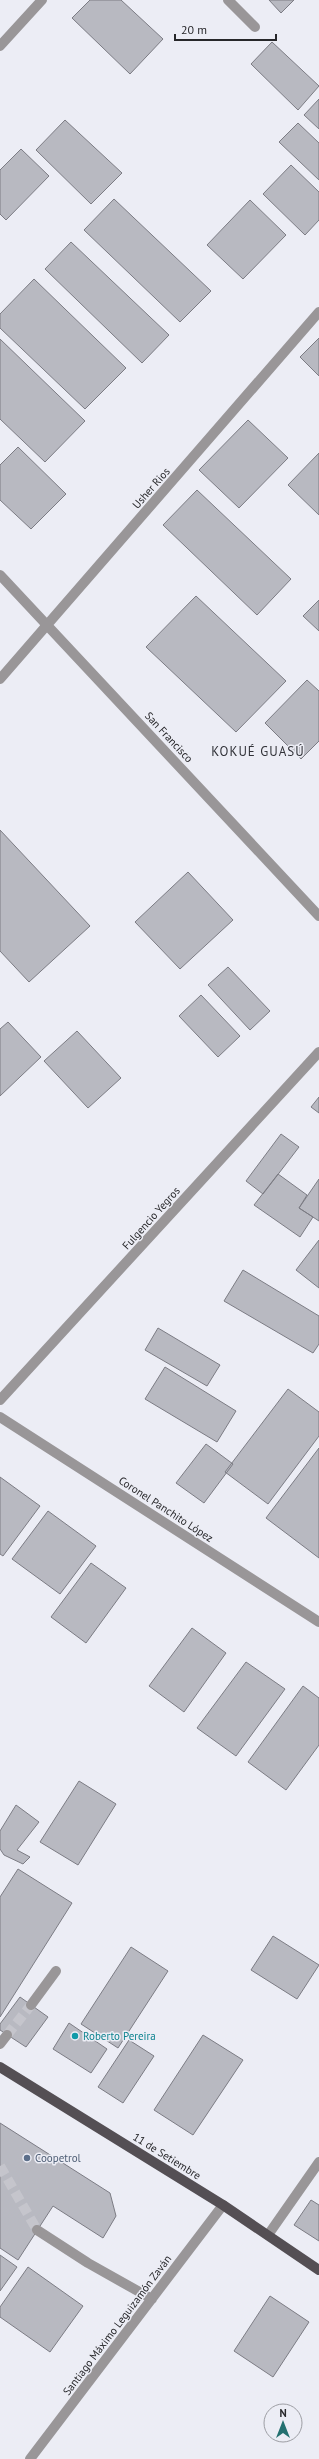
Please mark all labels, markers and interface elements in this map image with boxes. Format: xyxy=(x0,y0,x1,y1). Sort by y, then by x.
scale bar xyxy=(175,16,276,42)
text: 20 m xyxy=(181,22,207,37)
street label: Usher Rios xyxy=(129,464,173,512)
street label: San Francisco xyxy=(142,709,196,765)
district label: KOKUÉ GUASÚ xyxy=(211,743,305,760)
street label: Fulgencio Yegros xyxy=(119,1183,183,1252)
street label: Coronel Panchito López xyxy=(116,1473,216,1545)
place label: Roberto Pereira xyxy=(83,2029,156,2043)
marker: Roberto Pereira xyxy=(70,2031,80,2041)
street label: 11 de Setiembre xyxy=(131,2130,204,2183)
place label: Coopetrol xyxy=(35,2151,82,2165)
marker: Coopetrol xyxy=(22,2153,32,2163)
street label: Santiago Máximo Leguizamón Zaván xyxy=(60,2252,174,2398)
north arrow xyxy=(263,2403,303,2443)
text: N xyxy=(279,2406,287,2420)

